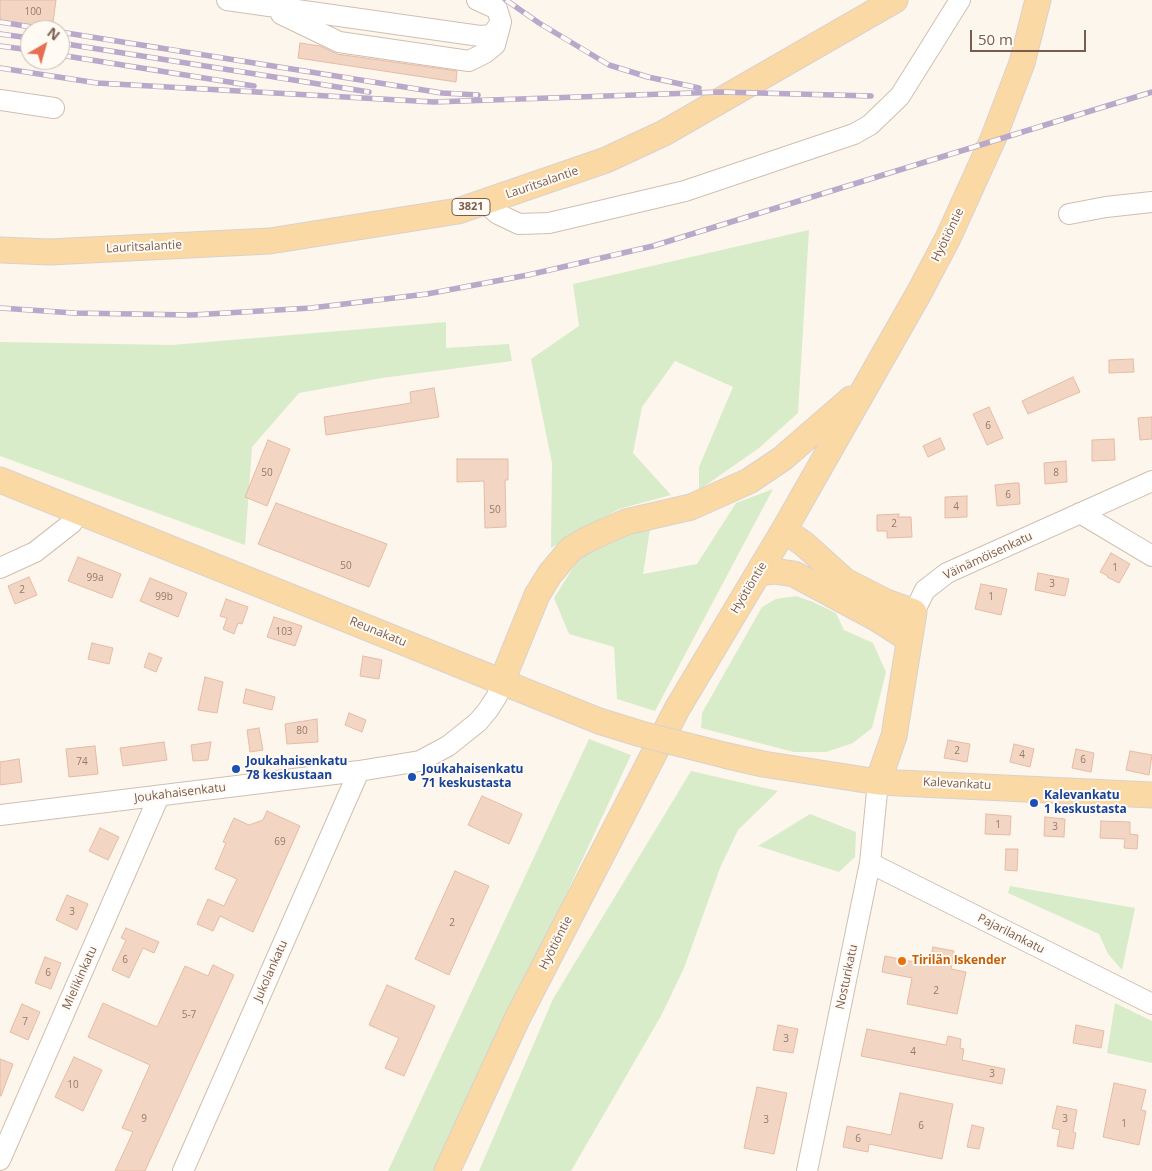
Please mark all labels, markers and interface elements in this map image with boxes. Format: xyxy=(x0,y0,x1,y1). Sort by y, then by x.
house number: 100 xyxy=(24,6,42,18)
north arrow xyxy=(20,20,70,70)
scale bar xyxy=(972,20,1088,52)
text: N xyxy=(44,23,64,45)
text: 50 m xyxy=(978,29,1013,49)
street label: Lauritsalantie xyxy=(504,164,580,202)
road number: 3821 xyxy=(452,198,490,216)
street label: Hyötiöntie xyxy=(929,206,967,264)
street label: Lauritsalantie xyxy=(106,238,182,256)
house number: 6 xyxy=(985,420,991,432)
house number: 50 xyxy=(261,467,273,479)
house number: 8 xyxy=(1053,467,1059,479)
house number: 6 xyxy=(1005,489,1011,501)
house number: 4 xyxy=(953,501,959,513)
house number: 50 xyxy=(489,504,501,516)
house number: 2 xyxy=(891,518,897,530)
street label: Väinämöisenkatu xyxy=(941,529,1035,583)
street label: Hyötiöntie xyxy=(728,559,770,617)
house number: 50 xyxy=(340,560,352,572)
house number: 1 xyxy=(1112,562,1118,574)
house number: 99a xyxy=(87,572,103,584)
house number: 3 xyxy=(1049,578,1055,590)
house number: 2 xyxy=(19,584,25,596)
house number: 99b xyxy=(155,591,173,603)
house number: 1 xyxy=(988,591,994,603)
street label: Reunakatu xyxy=(347,614,409,650)
house number: 103 xyxy=(275,626,293,638)
house number: 80 xyxy=(296,725,308,737)
house number: 2 xyxy=(954,745,960,757)
house number: 4 xyxy=(1019,749,1025,761)
house number: 6 xyxy=(1080,754,1086,766)
place label: Joukahaisenkatu 78 keskustaan xyxy=(246,755,348,783)
house number: 74 xyxy=(76,756,88,768)
marker: Joukahaisenkatu 78 keskustaan xyxy=(230,763,242,775)
place label: Joukahaisenkatu 71 keskustasta xyxy=(422,763,524,791)
marker: Joukahaisenkatu 71 keskustasta xyxy=(406,771,418,783)
street label: Kalevankatu xyxy=(922,775,992,793)
street label: Joukahaisenkatu xyxy=(133,780,227,806)
place label: Kalevankatu 1 keskustasta xyxy=(1044,789,1127,817)
marker: Kalevankatu 1 keskustasta xyxy=(1028,797,1040,809)
house number: 1 xyxy=(995,819,1001,831)
house number: 3 xyxy=(1052,821,1058,833)
house number: 69 xyxy=(274,836,286,848)
house number: 3 xyxy=(69,906,75,918)
street label: Pajarilankatu xyxy=(975,911,1047,957)
street label: Hyötiöntie xyxy=(536,914,576,972)
house number: 2 xyxy=(449,917,455,929)
street label: Jukolankatu xyxy=(251,938,291,1004)
street label: Nosturikatu xyxy=(833,943,861,1011)
street label: Mielikinkatu xyxy=(60,944,100,1012)
house number: 6 xyxy=(122,954,128,966)
place label: Tirilän Iskender xyxy=(912,954,1006,968)
marker: Tirilän Iskender xyxy=(896,955,908,967)
house number: 6 xyxy=(45,967,51,979)
house number: 2 xyxy=(933,985,939,997)
house number: 5-7 xyxy=(182,1009,196,1021)
house number: 7 xyxy=(22,1016,28,1028)
house number: 3 xyxy=(783,1033,789,1045)
house number: 4 xyxy=(910,1046,916,1058)
house number: 3 xyxy=(989,1068,995,1080)
house number: 10 xyxy=(67,1079,79,1091)
house number: 9 xyxy=(141,1113,147,1125)
house number: 3 xyxy=(1062,1113,1068,1125)
house number: 3 xyxy=(763,1114,769,1126)
house number: 1 xyxy=(1121,1118,1127,1130)
house number: 6 xyxy=(918,1120,924,1132)
house number: 6 xyxy=(855,1133,861,1145)

